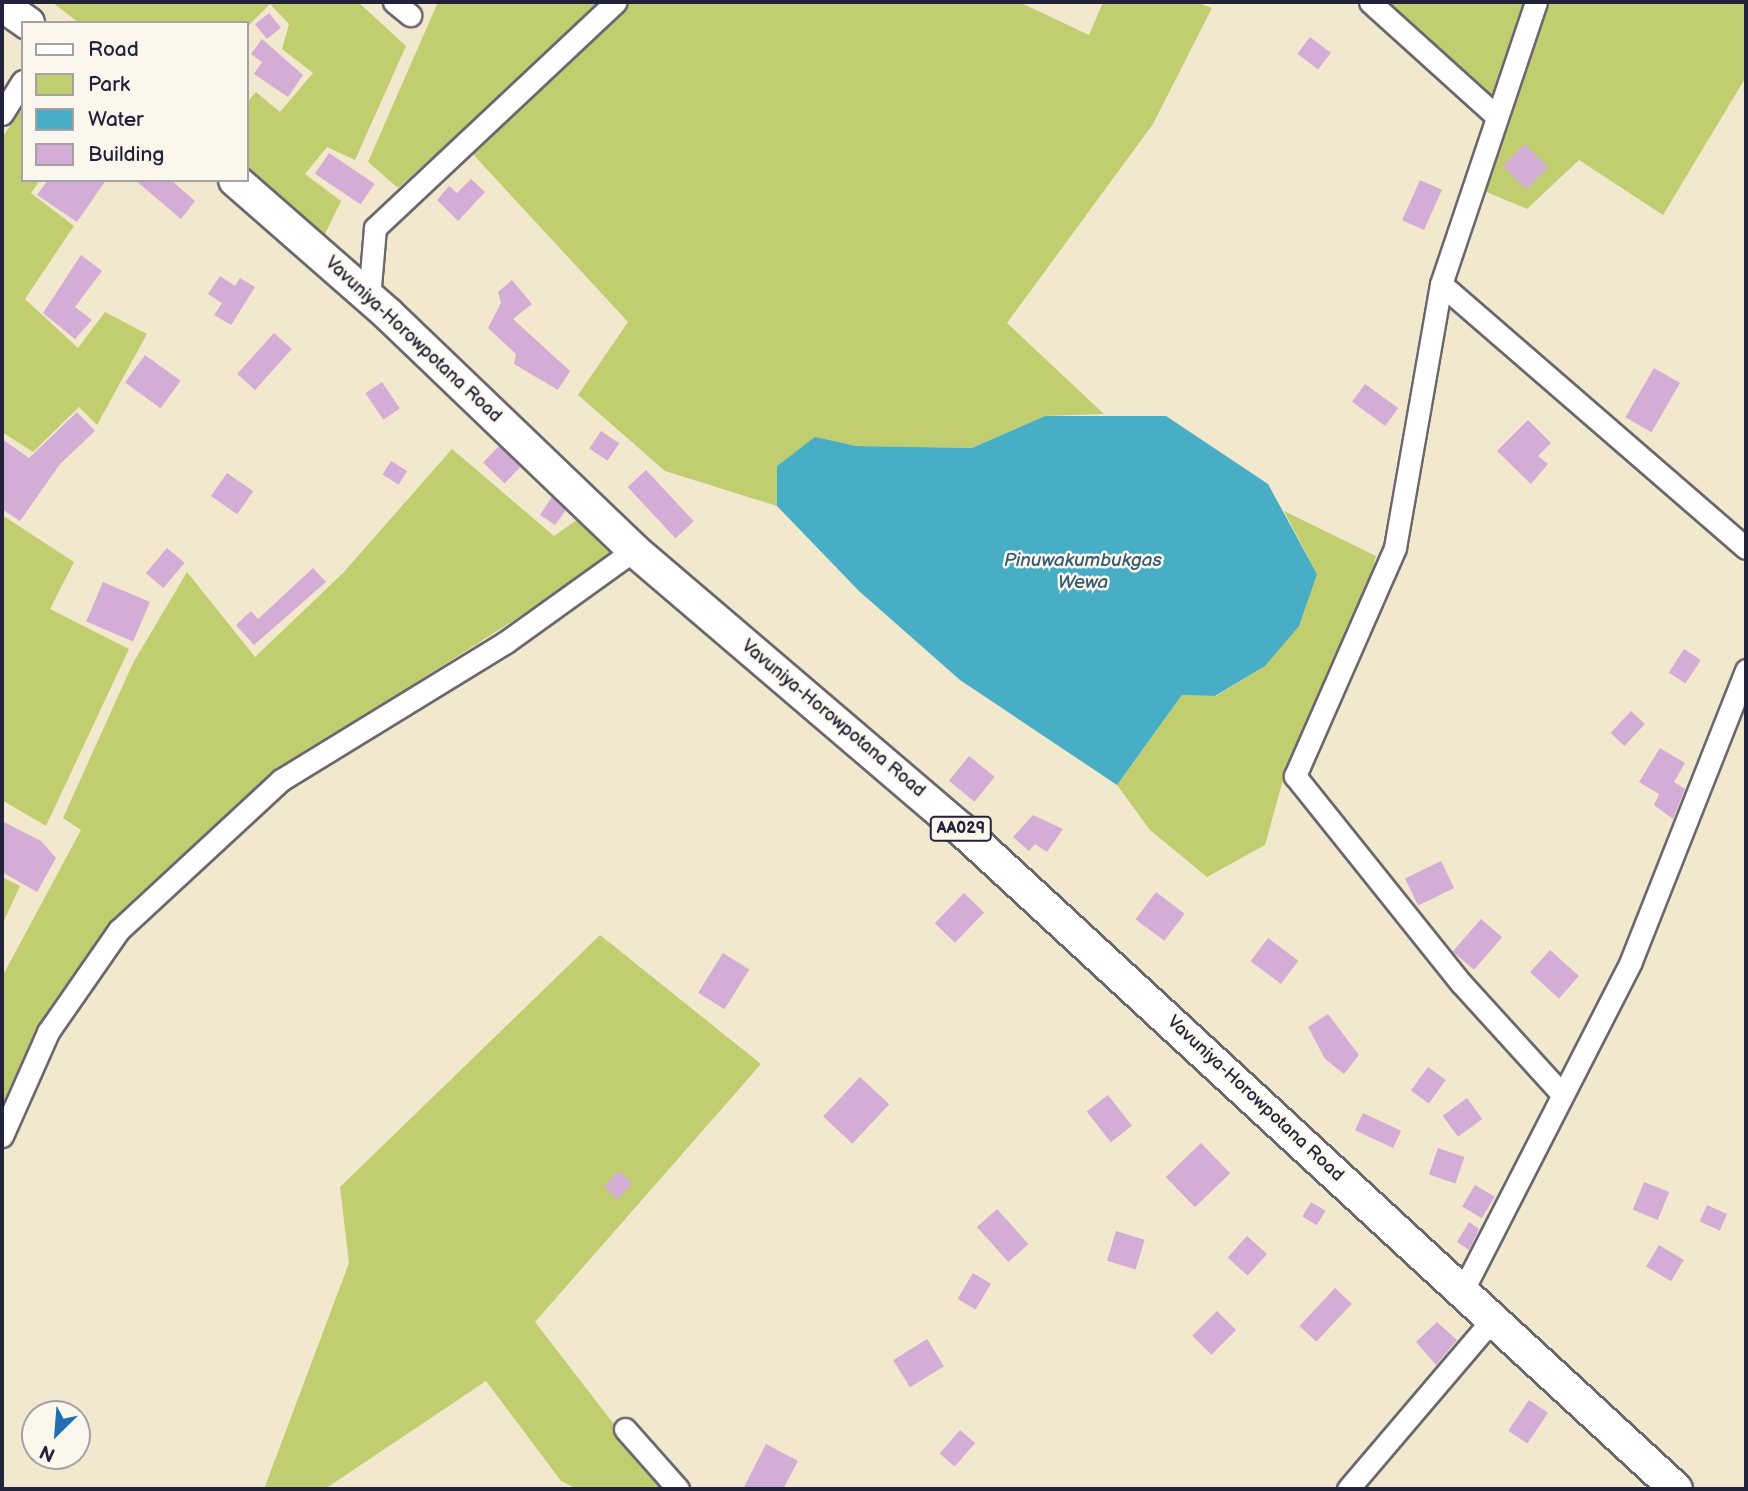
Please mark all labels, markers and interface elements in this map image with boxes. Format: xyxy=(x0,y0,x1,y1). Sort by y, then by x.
legend xyxy=(21,21,248,182)
text: Road xyxy=(88,37,139,62)
text: Park xyxy=(88,72,130,97)
text: Water xyxy=(88,107,144,132)
text: Building xyxy=(88,142,164,167)
street label: Vavuniya-Horowpotana Road xyxy=(320,253,506,427)
water label: Pinuwakumbukgas Wewa xyxy=(1004,550,1162,594)
street label: Vavuniya-Horowpotana Road xyxy=(737,636,929,802)
road number: AA029 xyxy=(930,816,992,842)
street label: Vavuniya-Horowpotana Road xyxy=(1162,1012,1348,1186)
north arrow xyxy=(21,1400,91,1470)
text: N xyxy=(36,1439,59,1466)

